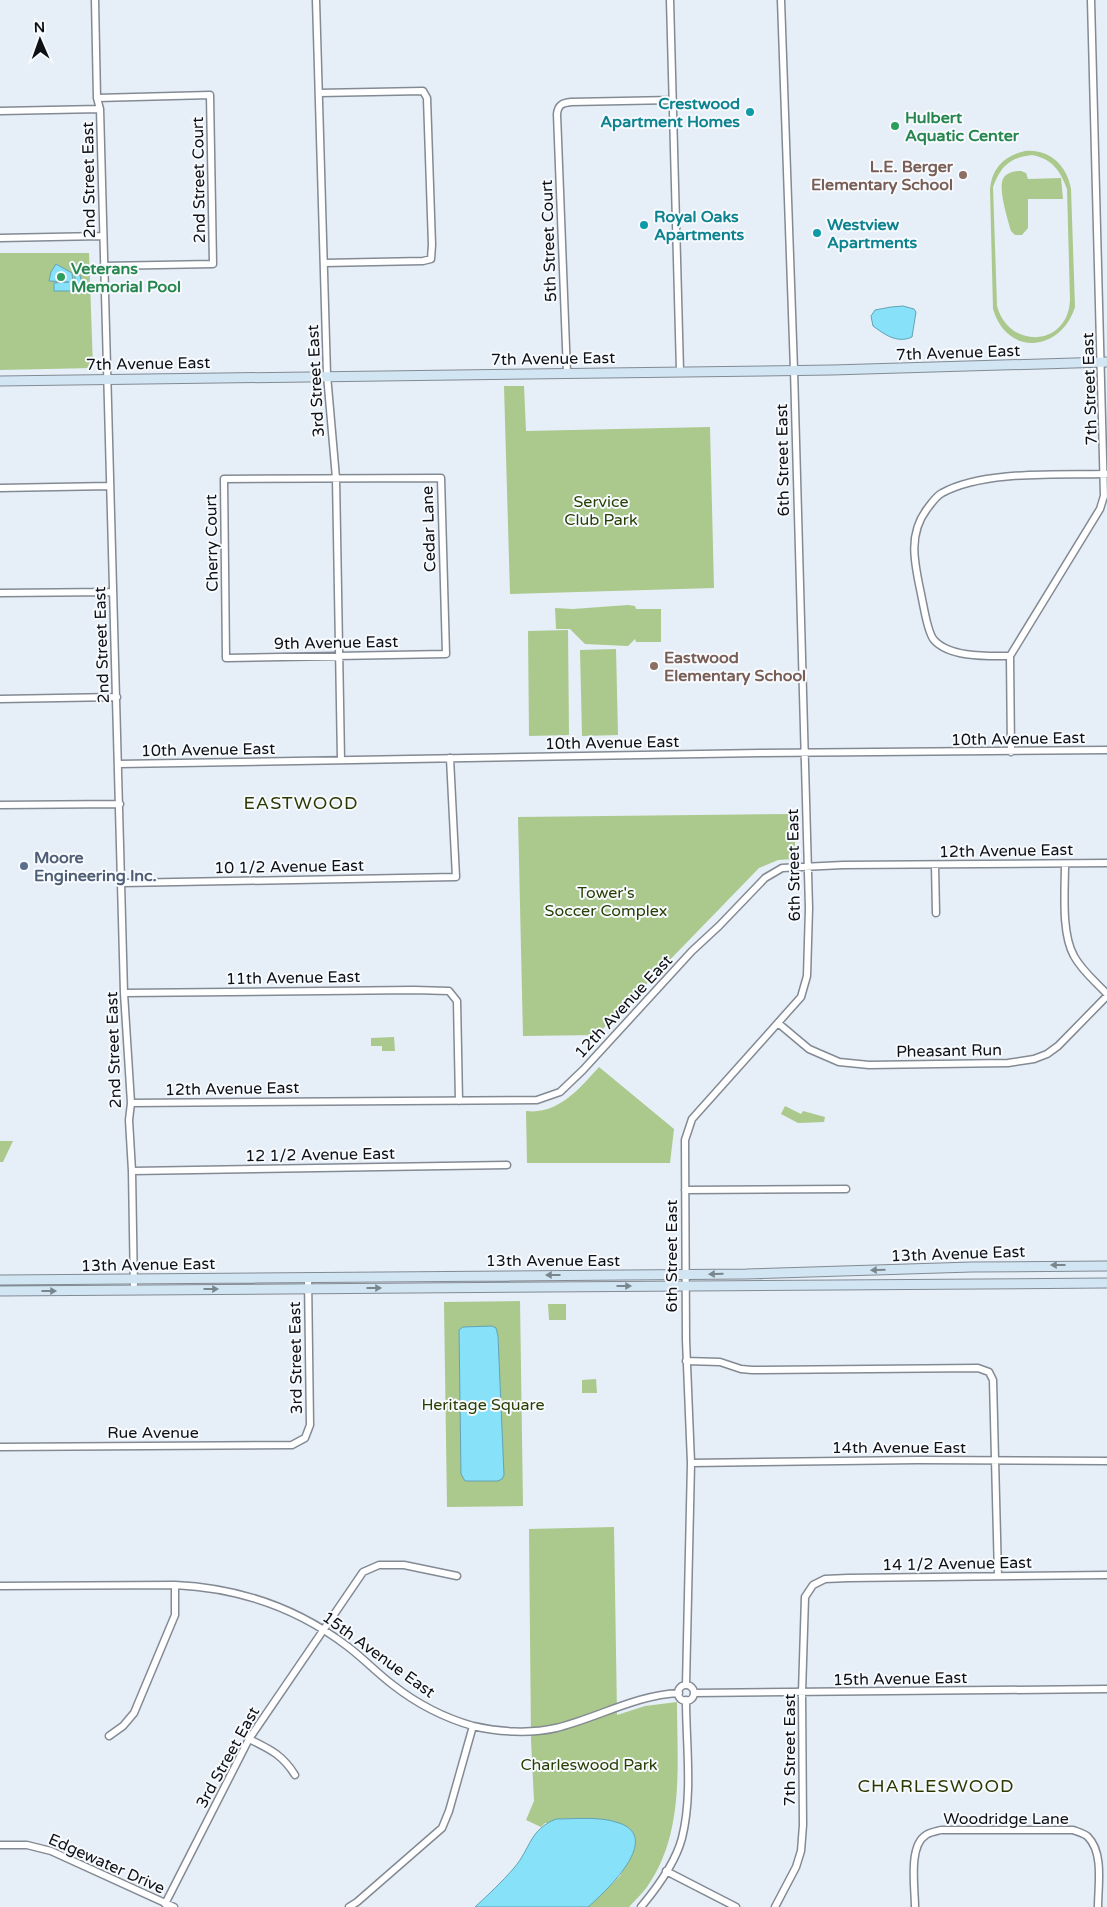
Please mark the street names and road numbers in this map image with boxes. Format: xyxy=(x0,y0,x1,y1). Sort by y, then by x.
street label: 2nd Street Court xyxy=(188,117,210,243)
street label: 2nd Street East xyxy=(78,121,100,239)
street label: 5th Street Court xyxy=(537,179,561,303)
street label: 3rd Street East xyxy=(303,324,329,438)
street label: 7th Street East xyxy=(1078,332,1102,446)
street label: 7th Avenue East xyxy=(896,341,1021,365)
street label: 7th Avenue East xyxy=(491,348,615,370)
street label: 7th Avenue East xyxy=(86,353,210,375)
street label: 6th Street East xyxy=(772,403,794,517)
street label: Cedar Lane xyxy=(417,485,440,572)
street label: Cherry Court xyxy=(201,494,223,592)
street label: 2nd Street East xyxy=(90,586,114,704)
street label: 9th Avenue East xyxy=(274,632,398,654)
street label: 10th Avenue East xyxy=(951,728,1085,750)
street label: 10th Avenue East xyxy=(545,732,679,754)
street label: 10th Avenue East xyxy=(141,739,275,761)
street label: 6th Street East xyxy=(783,808,805,922)
street label: 12th Avenue East xyxy=(939,840,1073,862)
street label: 10 1/2 Avenue East xyxy=(214,856,364,878)
street label: 12th Avenue East xyxy=(571,951,677,1063)
street label: 11th Avenue East xyxy=(226,967,360,989)
street label: 2nd Street East xyxy=(102,991,126,1109)
street label: Pheasant Run xyxy=(896,1040,1002,1062)
street label: 12th Avenue East xyxy=(165,1078,299,1100)
street label: 12 1/2 Avenue East xyxy=(245,1144,395,1166)
street label: 6th Street East xyxy=(662,1200,682,1312)
street label: 13th Avenue East xyxy=(891,1242,1026,1266)
street label: 13th Avenue East xyxy=(486,1251,620,1271)
street label: 13th Avenue East xyxy=(81,1254,215,1276)
street label: 3rd Street East xyxy=(285,1301,307,1415)
street label: Rue Avenue xyxy=(107,1423,199,1443)
street label: 14th Avenue East xyxy=(832,1438,966,1458)
street label: 14 1/2 Avenue East xyxy=(882,1553,1032,1575)
street label: 15th Avenue East xyxy=(318,1607,439,1702)
street label: 15th Avenue East xyxy=(833,1668,967,1690)
street label: 7th Street East xyxy=(780,1694,800,1806)
street label: 3rd Street East xyxy=(192,1703,264,1812)
street label: Woodridge Lane xyxy=(943,1809,1069,1829)
street label: Edgewater Drive xyxy=(45,1829,168,1899)

